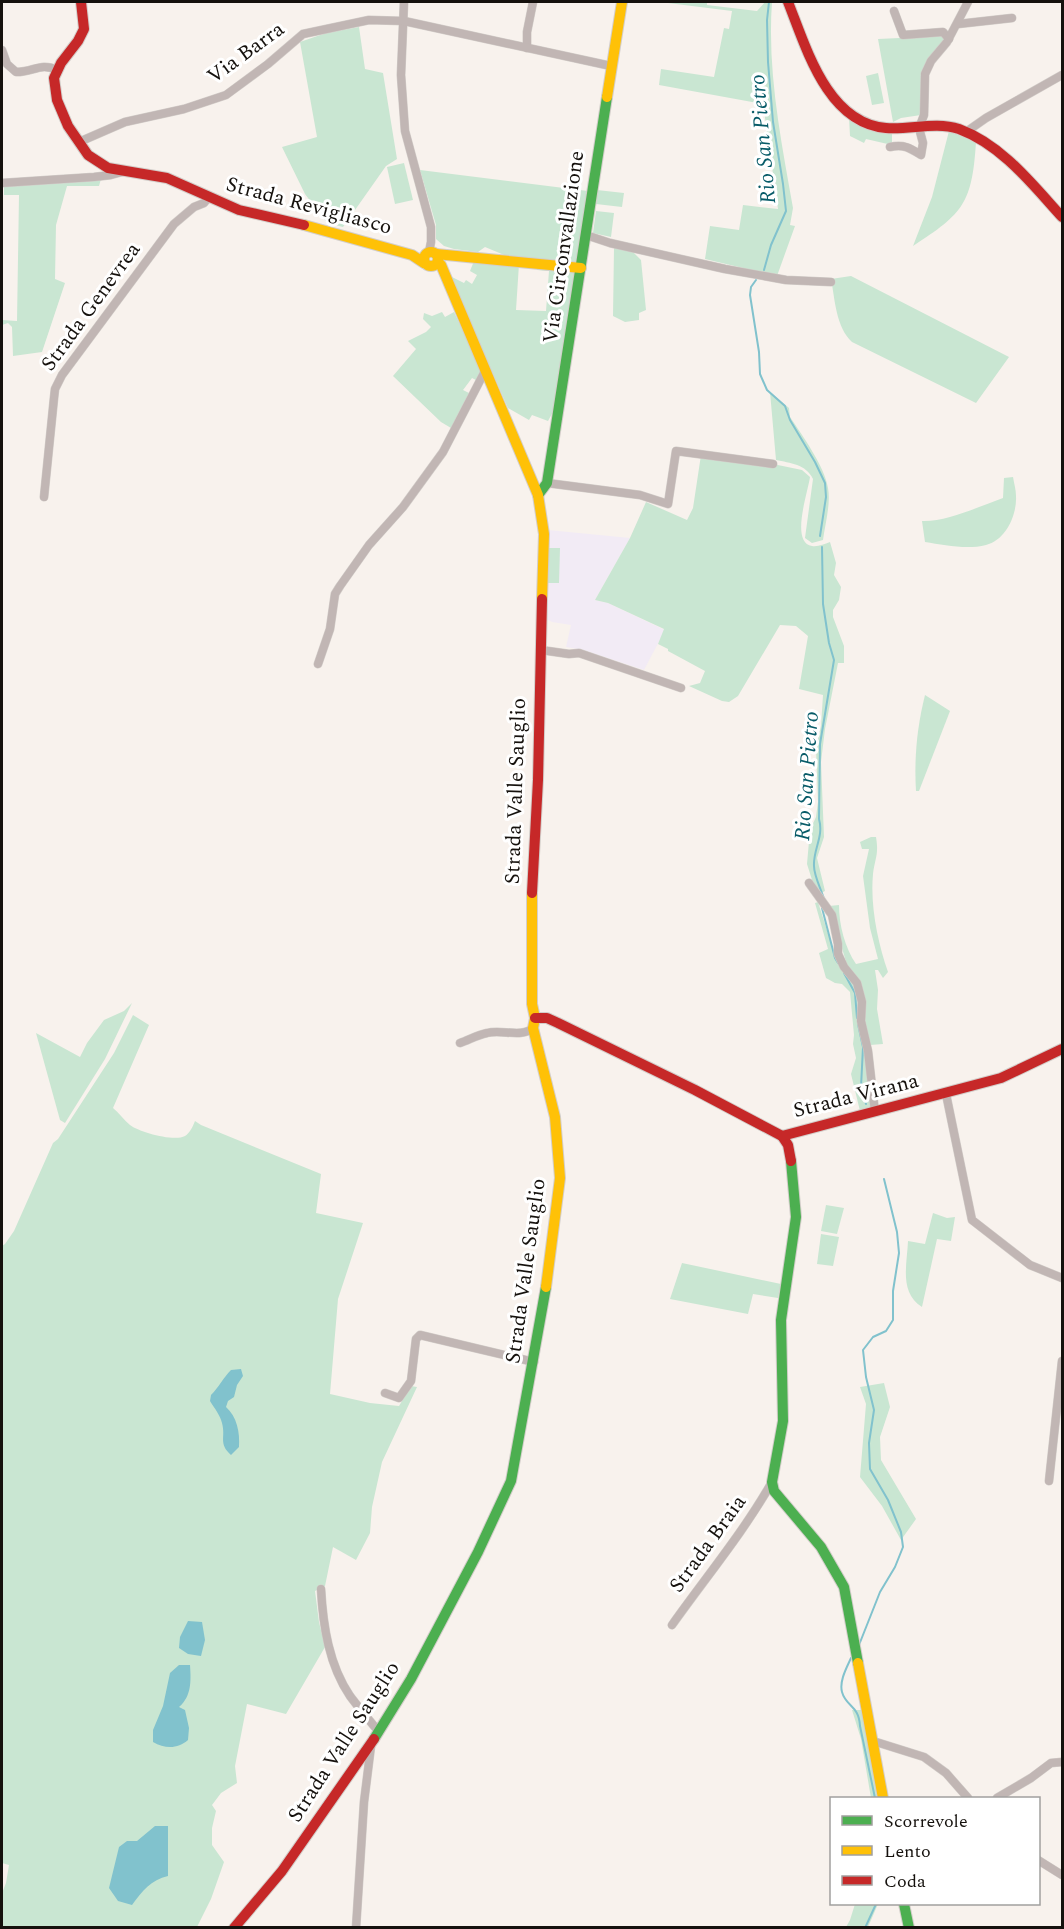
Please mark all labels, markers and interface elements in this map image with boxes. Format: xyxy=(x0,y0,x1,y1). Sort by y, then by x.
street label: Via Barra xyxy=(201,14,292,92)
water label: Rio San Pietro xyxy=(741,73,785,205)
street label: Via Circonvallazione xyxy=(535,149,593,345)
street label: Strada Revigliasco xyxy=(222,168,396,244)
street label: Strada Genevrea xyxy=(33,235,149,378)
street label: Strada Valle Sauglio xyxy=(497,697,535,885)
water label: Rio San Pietro xyxy=(786,710,828,842)
street label: Strada Virana xyxy=(790,1065,923,1127)
street label: Strada Valle Sauglio xyxy=(497,1176,555,1366)
street label: Strada Braia xyxy=(661,1488,755,1600)
street label: Strada Valle Sauglio xyxy=(280,1655,408,1829)
legend xyxy=(830,1797,1040,1905)
text: Scorrevole xyxy=(884,1808,968,1835)
text: Lento xyxy=(884,1838,931,1865)
text: Coda xyxy=(884,1868,926,1895)

